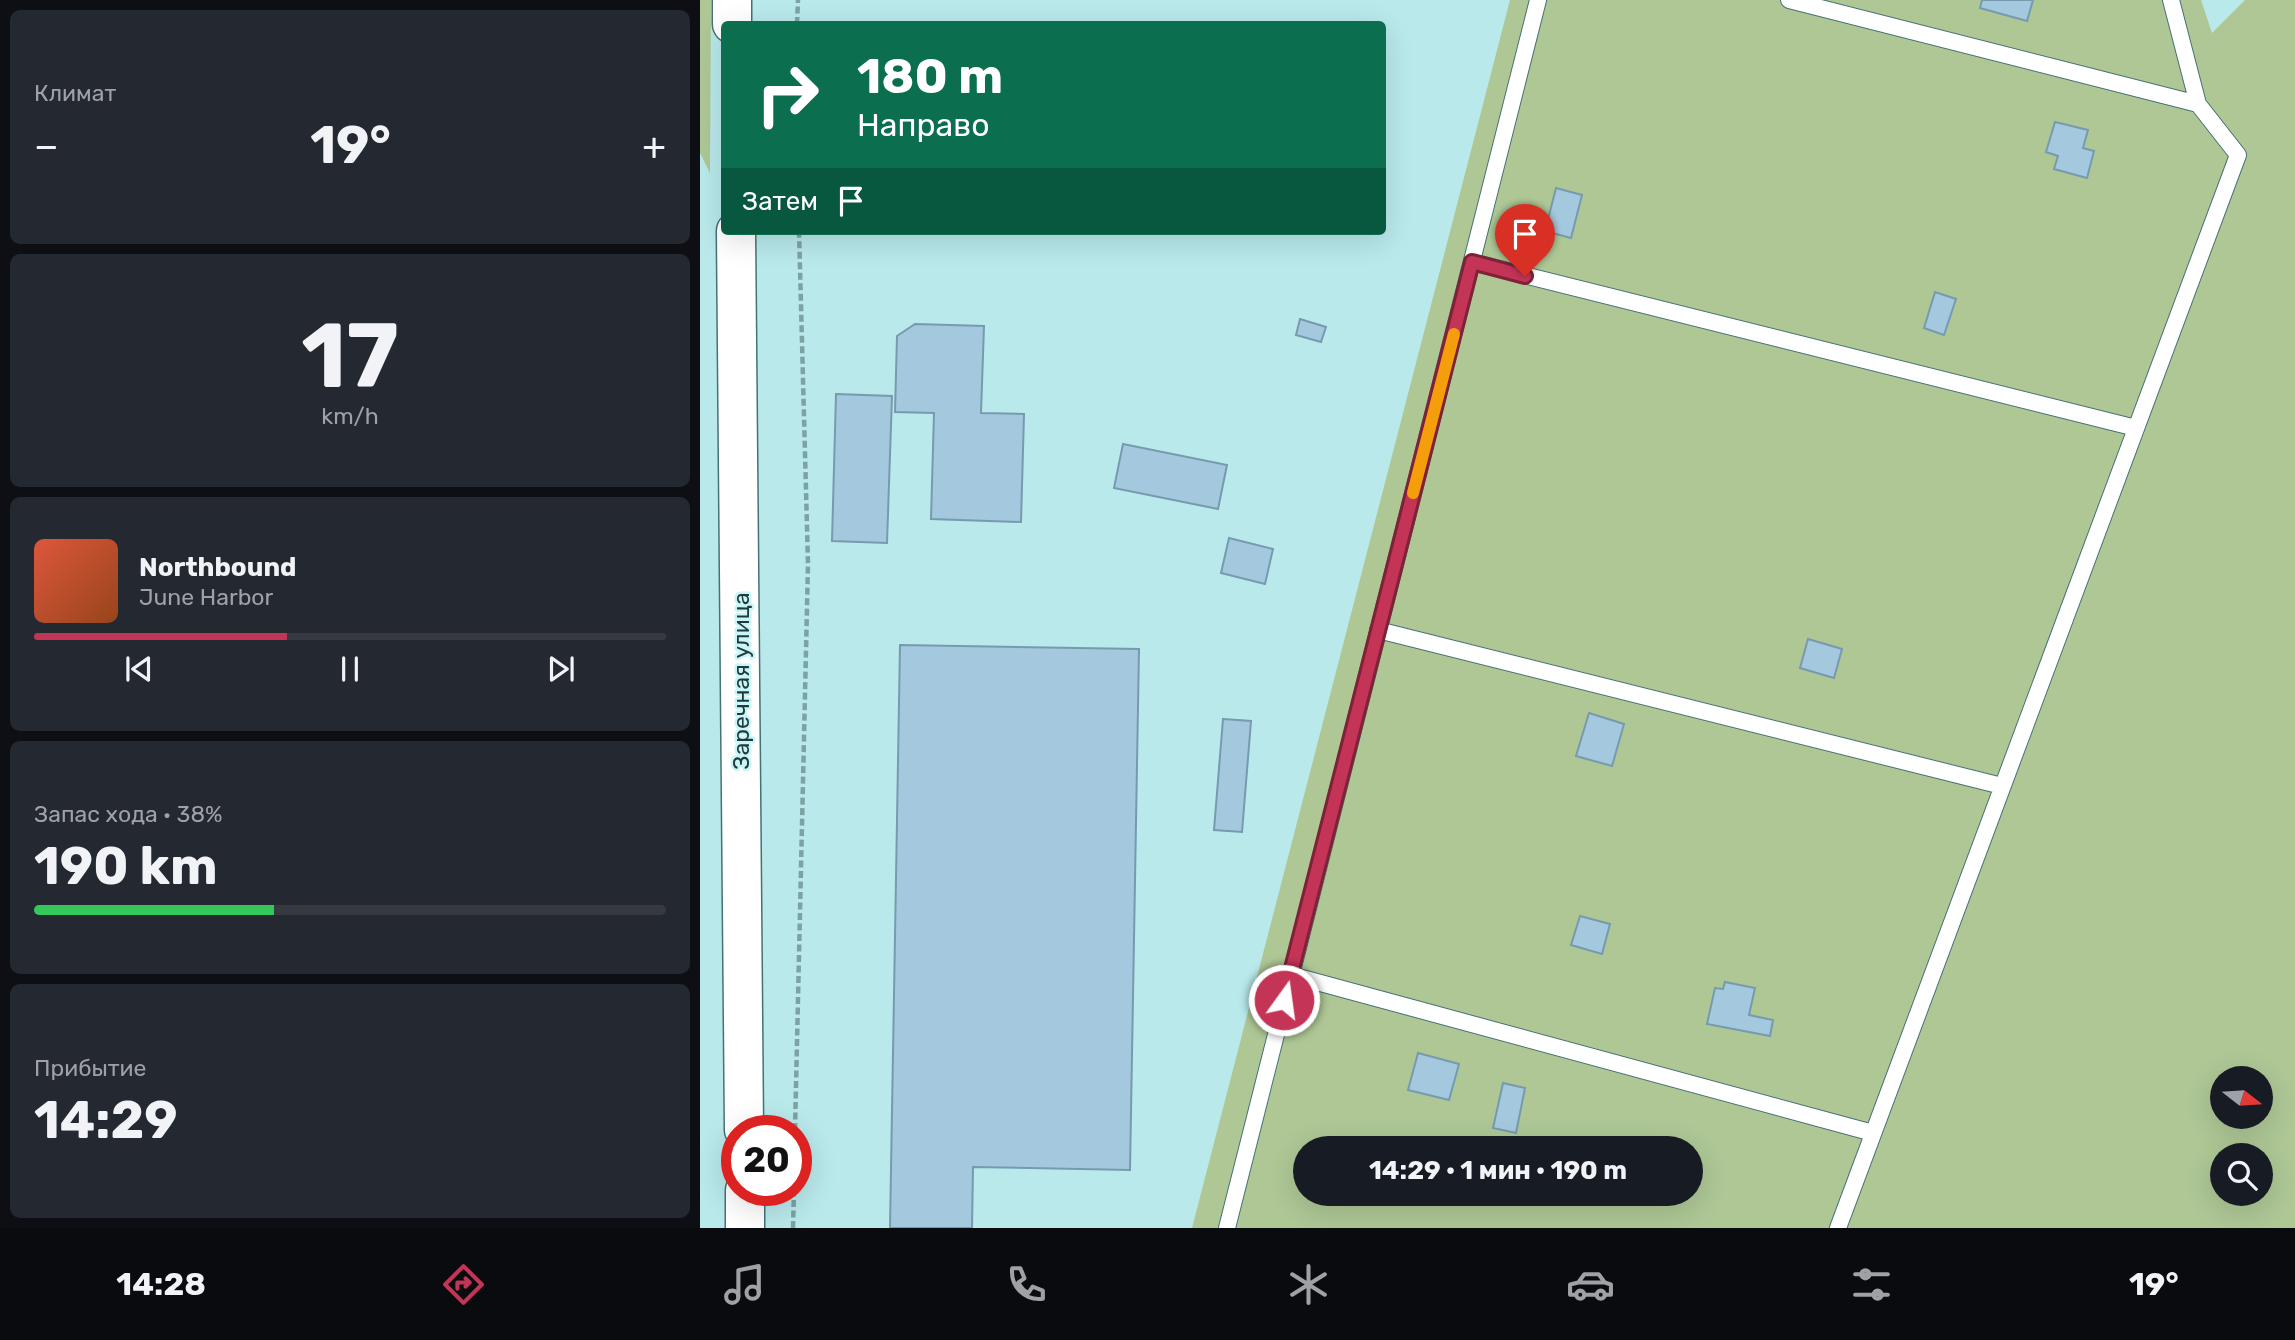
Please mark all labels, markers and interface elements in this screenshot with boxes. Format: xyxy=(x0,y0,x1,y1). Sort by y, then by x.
text: 180 m xyxy=(857,47,1003,105)
icon: right xyxy=(742,49,833,140)
text: Климат xyxy=(34,79,116,107)
text: Направо xyxy=(857,106,990,144)
text: 19° xyxy=(310,114,391,176)
text: − xyxy=(34,123,59,169)
text: + xyxy=(642,123,666,169)
icon: arrive xyxy=(832,182,870,220)
text: Затем xyxy=(742,186,818,217)
pin xyxy=(1495,204,1555,276)
icon: arrive xyxy=(1506,215,1544,253)
text: 17 xyxy=(301,302,399,410)
text: km/h xyxy=(321,402,379,430)
text: Northbound xyxy=(139,552,297,583)
text: June Harbor xyxy=(139,583,273,611)
street label: Заречная улица xyxy=(727,592,755,770)
icon: previous xyxy=(120,650,158,688)
icon: pause xyxy=(331,650,369,688)
icon: next xyxy=(542,650,580,688)
text: Запас хода · 38% xyxy=(34,800,223,828)
text: 190 km xyxy=(34,835,218,897)
position arrow xyxy=(1247,963,1321,1037)
text: Прибытие xyxy=(34,1054,146,1082)
north arrow xyxy=(2210,1066,2273,1129)
map controls xyxy=(2210,1066,2273,1206)
text: 14:29 xyxy=(34,1089,178,1151)
speed limit sign: 20 xyxy=(721,1115,812,1206)
button: search xyxy=(2210,1143,2273,1206)
text: 14:29 · 1 мин · 190 m xyxy=(1369,1155,1627,1186)
icon: directions xyxy=(439,1260,488,1309)
icon: music xyxy=(720,1260,769,1309)
icon: phone xyxy=(1002,1260,1051,1309)
icon: climate xyxy=(1284,1260,1333,1309)
icon: car xyxy=(1566,1260,1615,1309)
icon: filters xyxy=(1847,1260,1896,1309)
text: 14:28 xyxy=(116,1265,206,1303)
text: 19° xyxy=(2129,1265,2179,1303)

